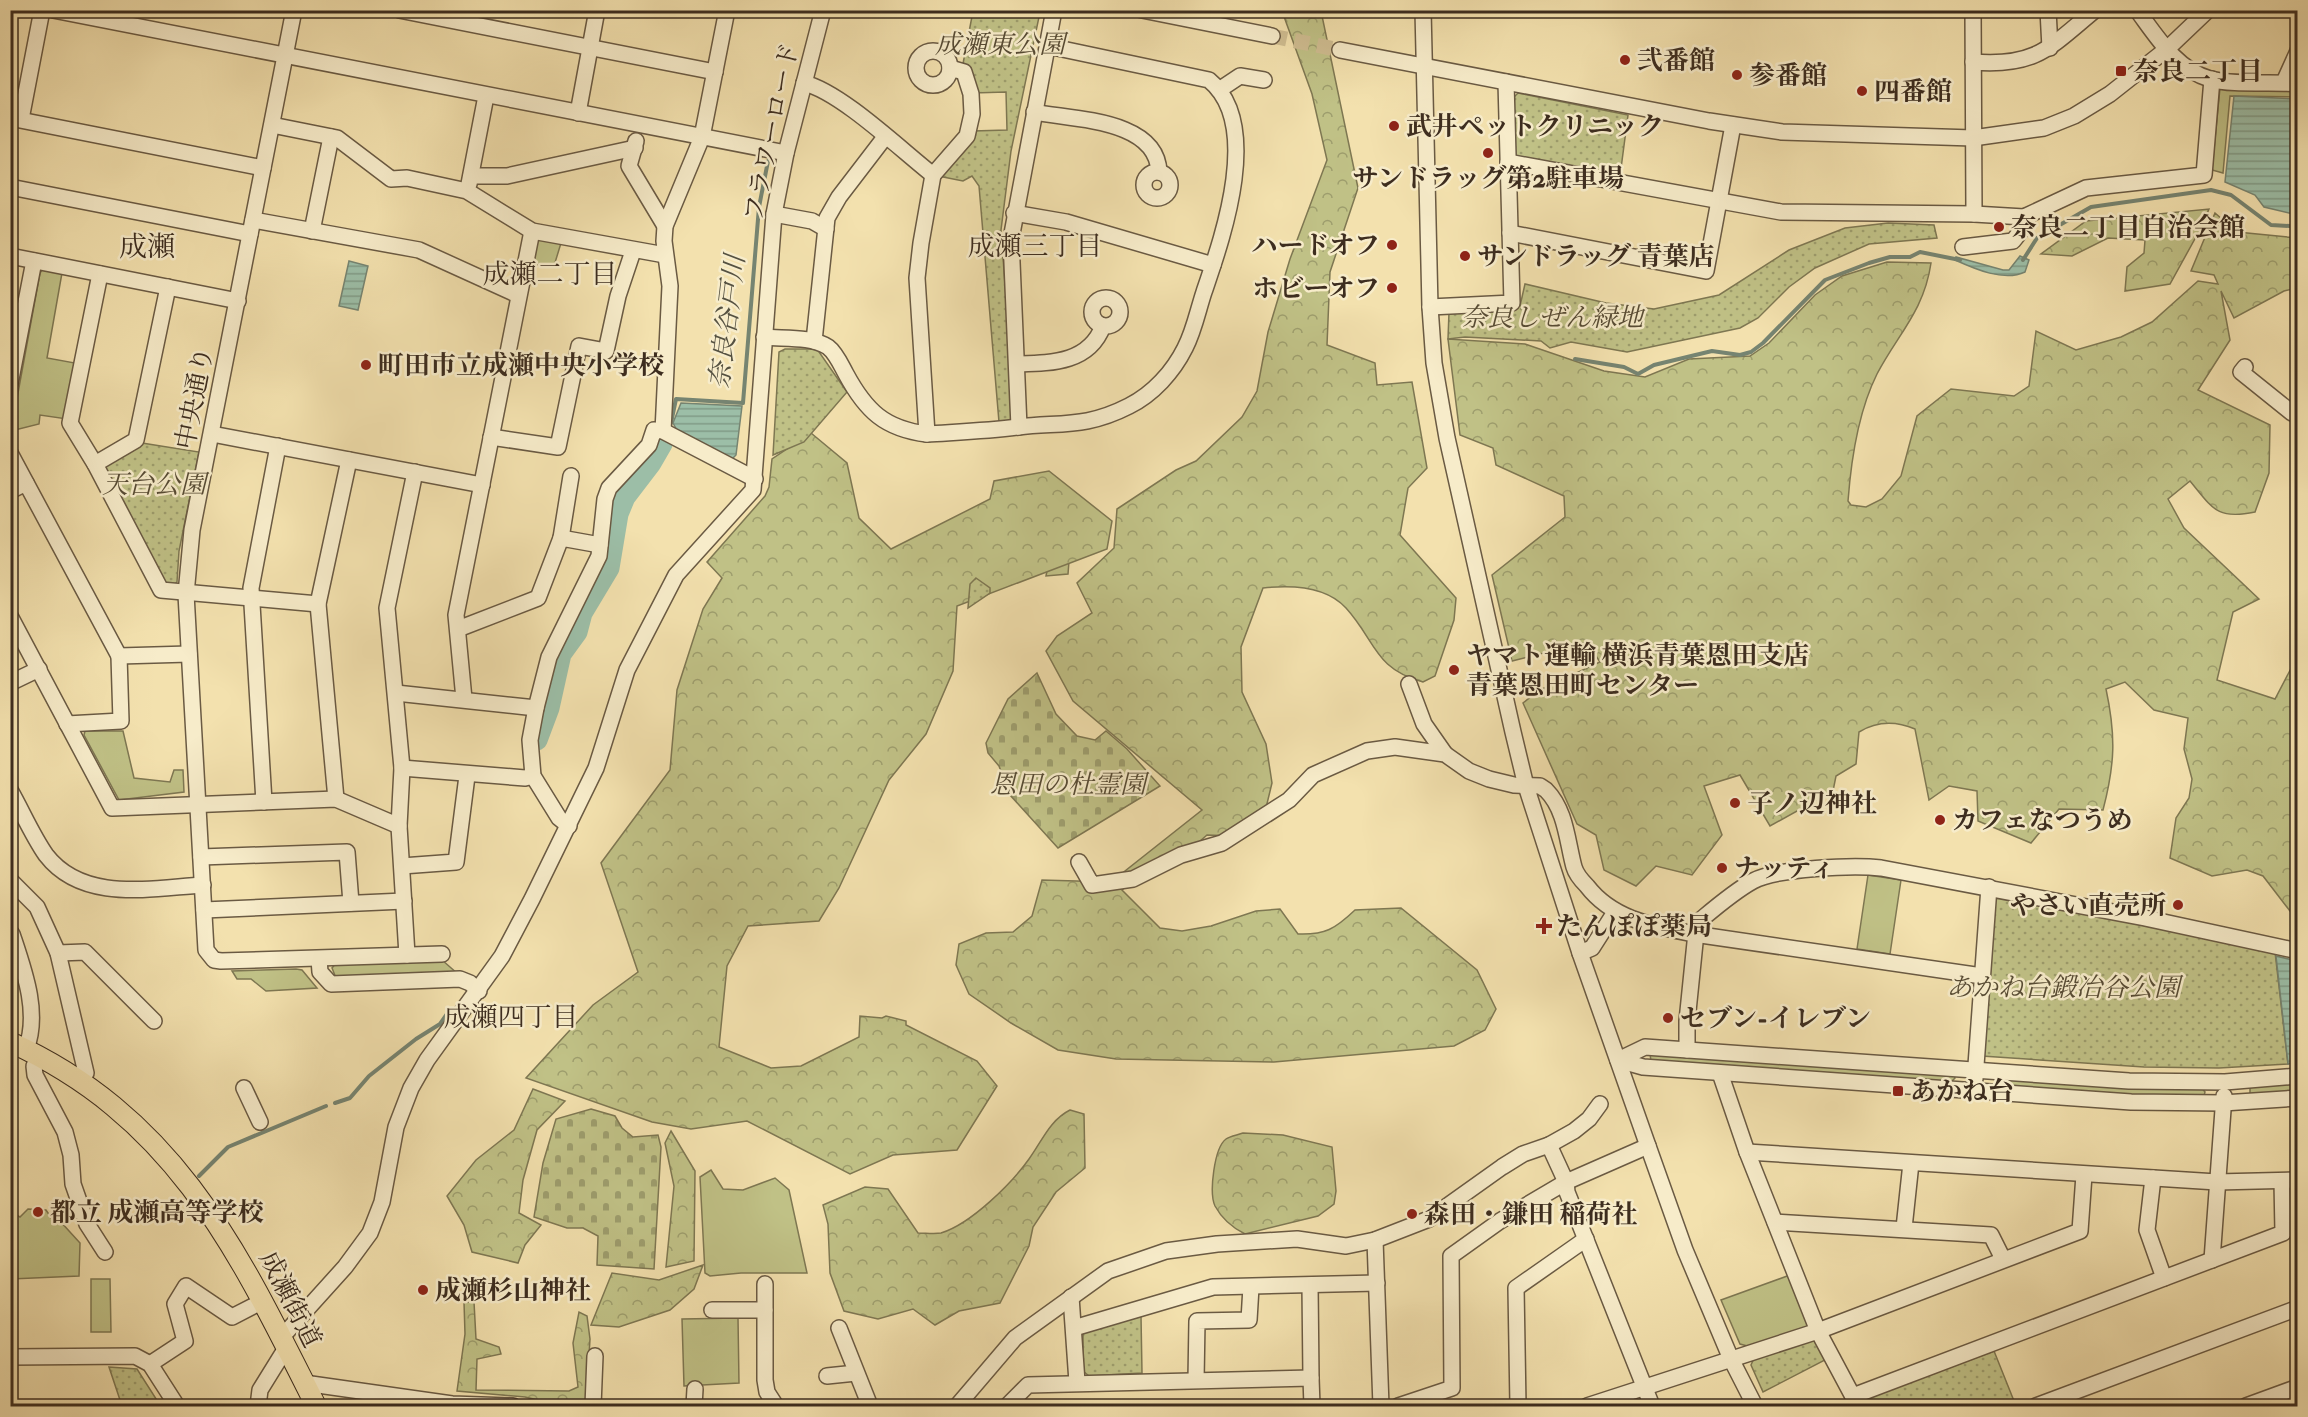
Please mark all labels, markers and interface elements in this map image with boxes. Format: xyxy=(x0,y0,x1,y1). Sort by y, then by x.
park label: 成瀬東公園 xyxy=(935,29,1069,61)
street label: フラワーロード xyxy=(737,40,807,225)
place label: 弐番館 xyxy=(1637,45,1715,77)
marker: 弐番館 xyxy=(1618,53,1632,67)
place label: 奈良二丁目 xyxy=(2133,56,2263,88)
place label: 参番館 xyxy=(1749,60,1827,92)
marker: 奈良二丁目 xyxy=(2114,64,2128,78)
marker: 参番館 xyxy=(1730,68,1744,82)
place label: 四番館 xyxy=(1874,76,1952,108)
marker: 四番館 xyxy=(1855,84,1869,98)
place label: 武井ペットクリニック xyxy=(1406,111,1664,143)
marker: 武井ペットクリニック xyxy=(1387,119,1401,133)
marker: サンドラッグ第2駐車場 xyxy=(1481,146,1495,160)
place label: サンドラッグ第2駐車場 xyxy=(1352,163,1624,195)
place label: 奈良二丁目自治会館 xyxy=(2011,212,2245,244)
marker: 奈良二丁目自治会館 xyxy=(1992,220,2006,234)
district label: 成瀬 xyxy=(119,230,175,265)
district label: 成瀬三丁目 xyxy=(968,230,1103,263)
place label: ハードオフ xyxy=(1252,230,1380,262)
marker: ハードオフ xyxy=(1385,238,1399,252)
place label: サンドラッグ 青葉店 xyxy=(1477,241,1715,273)
marker: サンドラッグ 青葉店 xyxy=(1458,249,1472,263)
water label: 奈良谷戸川 xyxy=(703,250,752,391)
district label: 成瀬二丁目 xyxy=(483,258,618,291)
place label: ホビーオフ xyxy=(1252,273,1380,305)
marker: ホビーオフ xyxy=(1385,281,1399,295)
park label: 奈良しぜん緑地 xyxy=(1461,302,1646,334)
street label: 中央通り xyxy=(169,344,221,452)
place label: 町田市立成瀬中央小学校 xyxy=(378,350,664,382)
marker: 町田市立成瀬中央小学校 xyxy=(359,358,373,372)
park label: 天台公園 xyxy=(102,469,210,501)
place label: ヤマト運輸 横浜青葉恩田支店 青葉恩田町センター xyxy=(1466,640,1809,702)
marker: ヤマト運輸 横浜青葉恩田支店 青葉恩田町センター xyxy=(1447,663,1461,677)
park label: 恩田の杜霊園 xyxy=(990,769,1150,801)
place label: 子ノ辺神社 xyxy=(1747,788,1877,820)
marker: 子ノ辺神社 xyxy=(1728,796,1742,810)
place label: カフェなつうめ xyxy=(1952,805,2133,837)
marker: カフェなつうめ xyxy=(1933,813,1947,827)
place label: ナッティ xyxy=(1734,853,1835,885)
marker: ナッティ xyxy=(1715,861,1729,875)
place label: やさい直売所 xyxy=(2010,890,2166,922)
marker: やさい直売所 xyxy=(2171,898,2185,912)
place label: たんぽぽ薬局 xyxy=(1556,911,1712,943)
marker: たんぽぽ薬局 xyxy=(1537,919,1551,933)
park label: あかね台鍛冶谷公園 xyxy=(1946,972,2184,1004)
district label: 成瀬四丁目 xyxy=(444,1001,579,1034)
place label: セブン-イレブン xyxy=(1680,1003,1871,1035)
marker: セブン-イレブン xyxy=(1661,1011,1675,1025)
place label: あかね台 xyxy=(1910,1076,2014,1108)
marker: あかね台 xyxy=(1891,1084,1905,1098)
place label: 都立 成瀬高等学校 xyxy=(50,1197,263,1229)
place label: 森田・鎌田 稲荷社 xyxy=(1424,1199,1637,1231)
marker: 都立 成瀬高等学校 xyxy=(31,1205,45,1219)
marker: 森田・鎌田 稲荷社 xyxy=(1405,1207,1419,1221)
street label: 成瀬街道 xyxy=(252,1246,328,1353)
place label: 成瀬杉山神社 xyxy=(435,1275,591,1307)
marker: 成瀬杉山神社 xyxy=(416,1283,430,1297)

